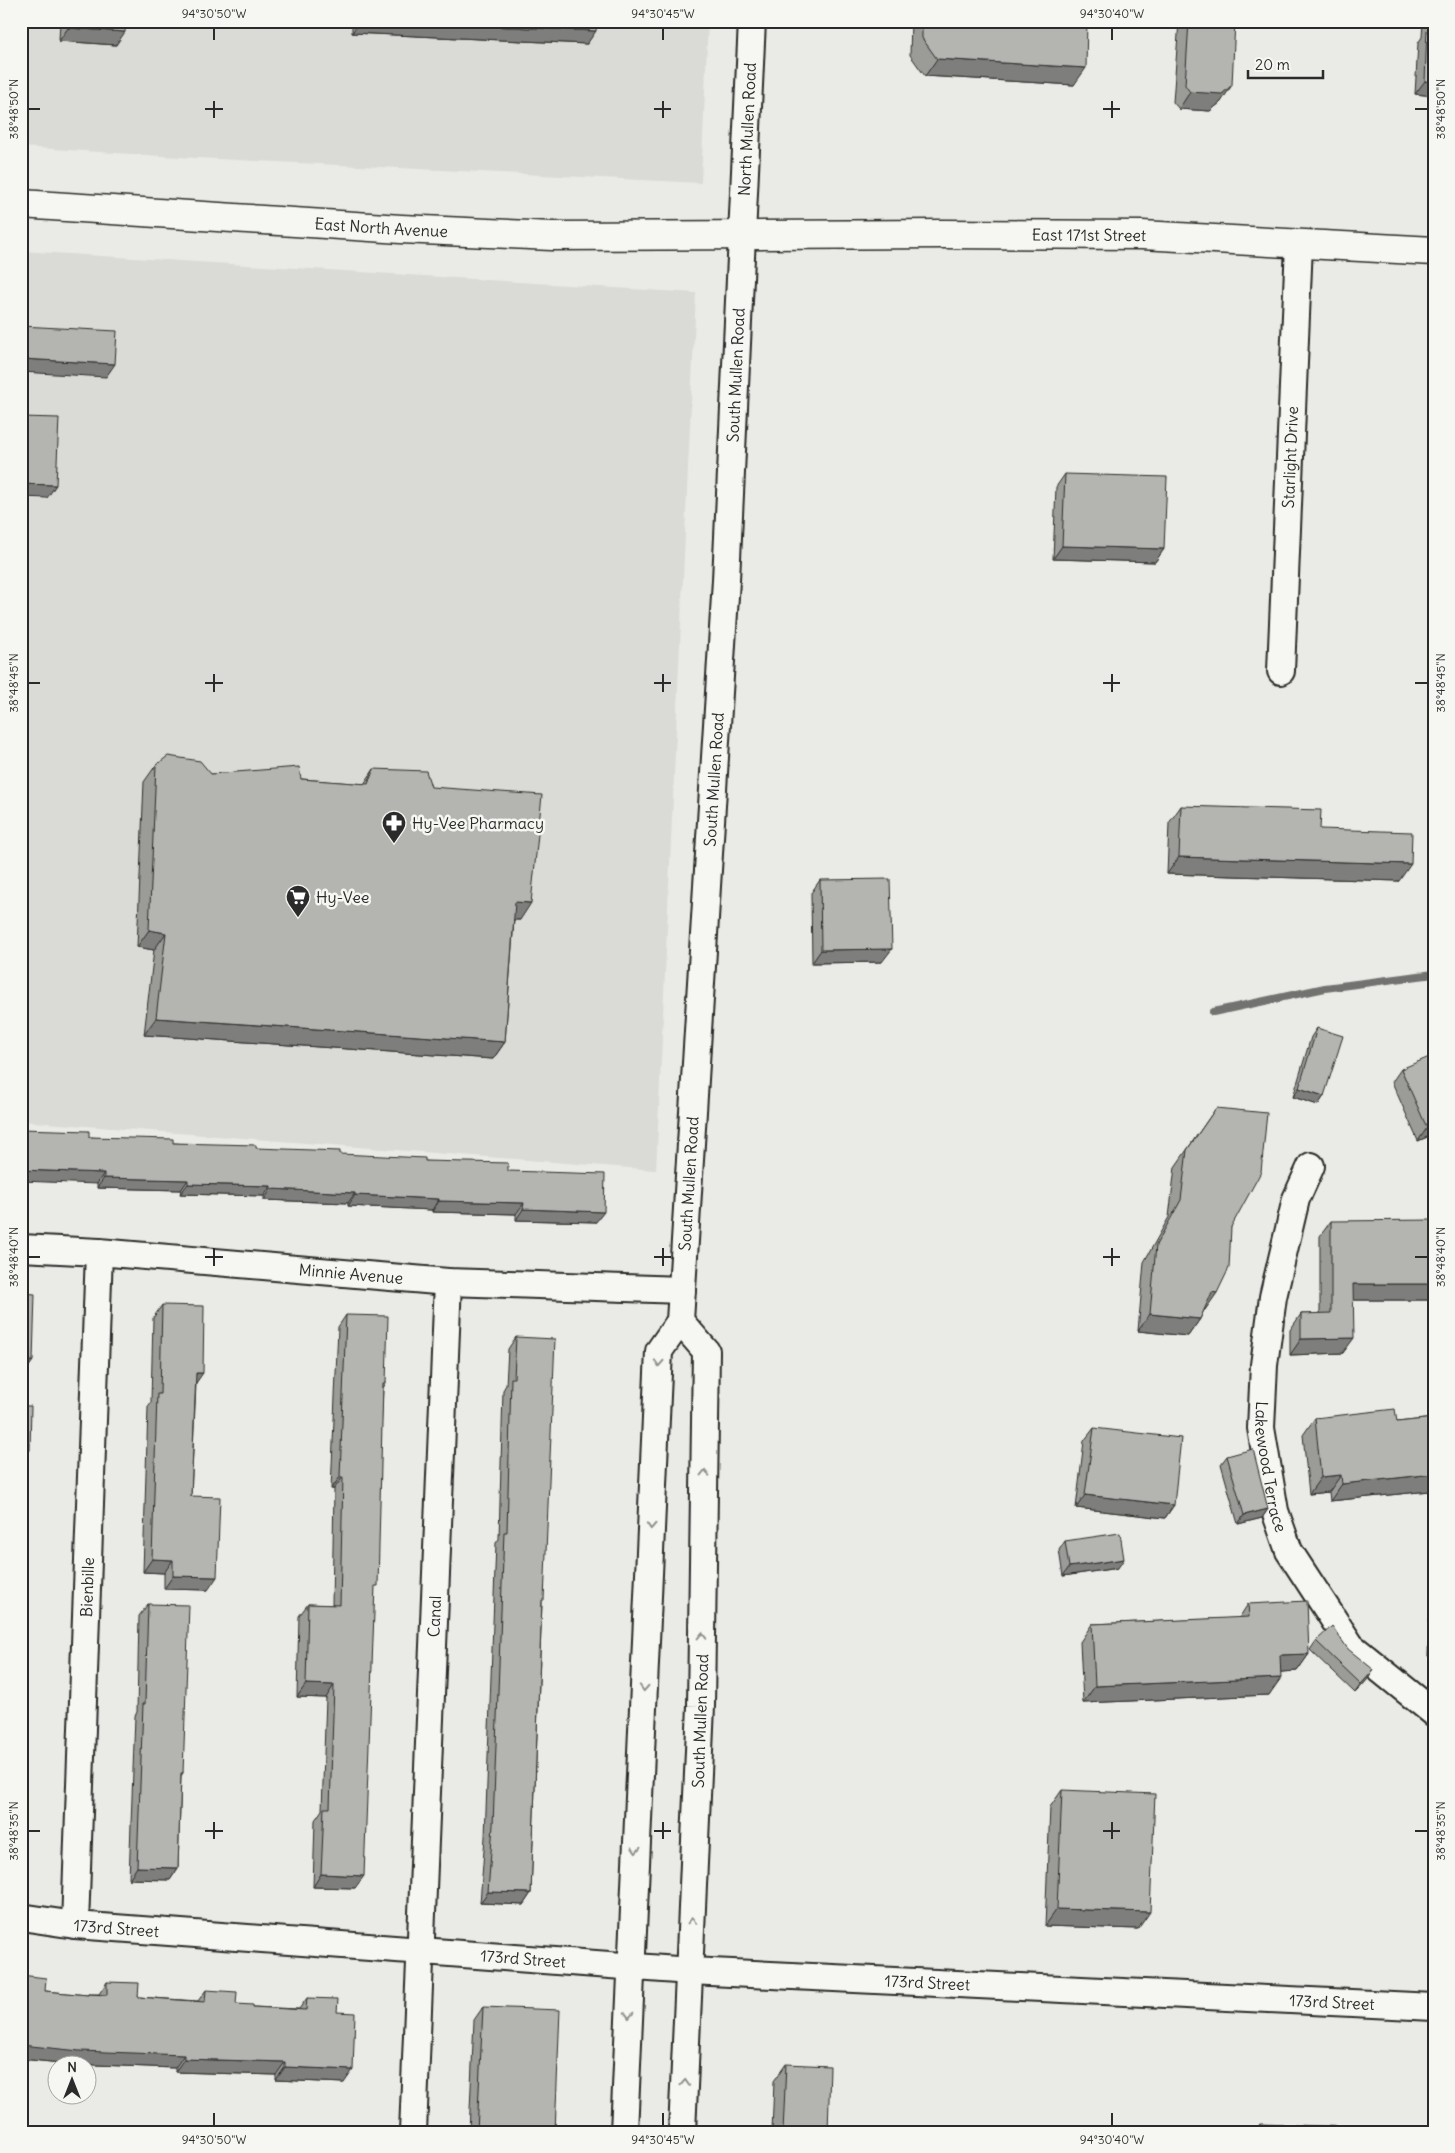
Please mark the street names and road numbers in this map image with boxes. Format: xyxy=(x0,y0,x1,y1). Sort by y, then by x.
street label: North Mullen Road xyxy=(734,62,760,197)
street label: East North Avenue xyxy=(314,213,448,241)
street label: East 171st Street xyxy=(1032,224,1147,245)
street label: South Mullen Road xyxy=(722,307,749,443)
street label: Starlight Drive xyxy=(1278,406,1302,509)
street label: South Mullen Road xyxy=(699,712,728,847)
street label: South Mullen Road xyxy=(674,1116,703,1251)
street label: Minnie Avenue xyxy=(298,1259,404,1288)
street label: Lakewood Terrace xyxy=(1251,1401,1292,1535)
street label: Bienbille xyxy=(76,1557,98,1618)
street label: Canal xyxy=(423,1595,445,1638)
street label: South Mullen Road xyxy=(688,1654,712,1788)
street label: 173rd Street xyxy=(73,1915,160,1941)
street label: 173rd Street xyxy=(480,1945,567,1972)
street label: 173rd Street xyxy=(884,1970,971,1995)
street label: 173rd Street xyxy=(1289,1990,1376,2014)

